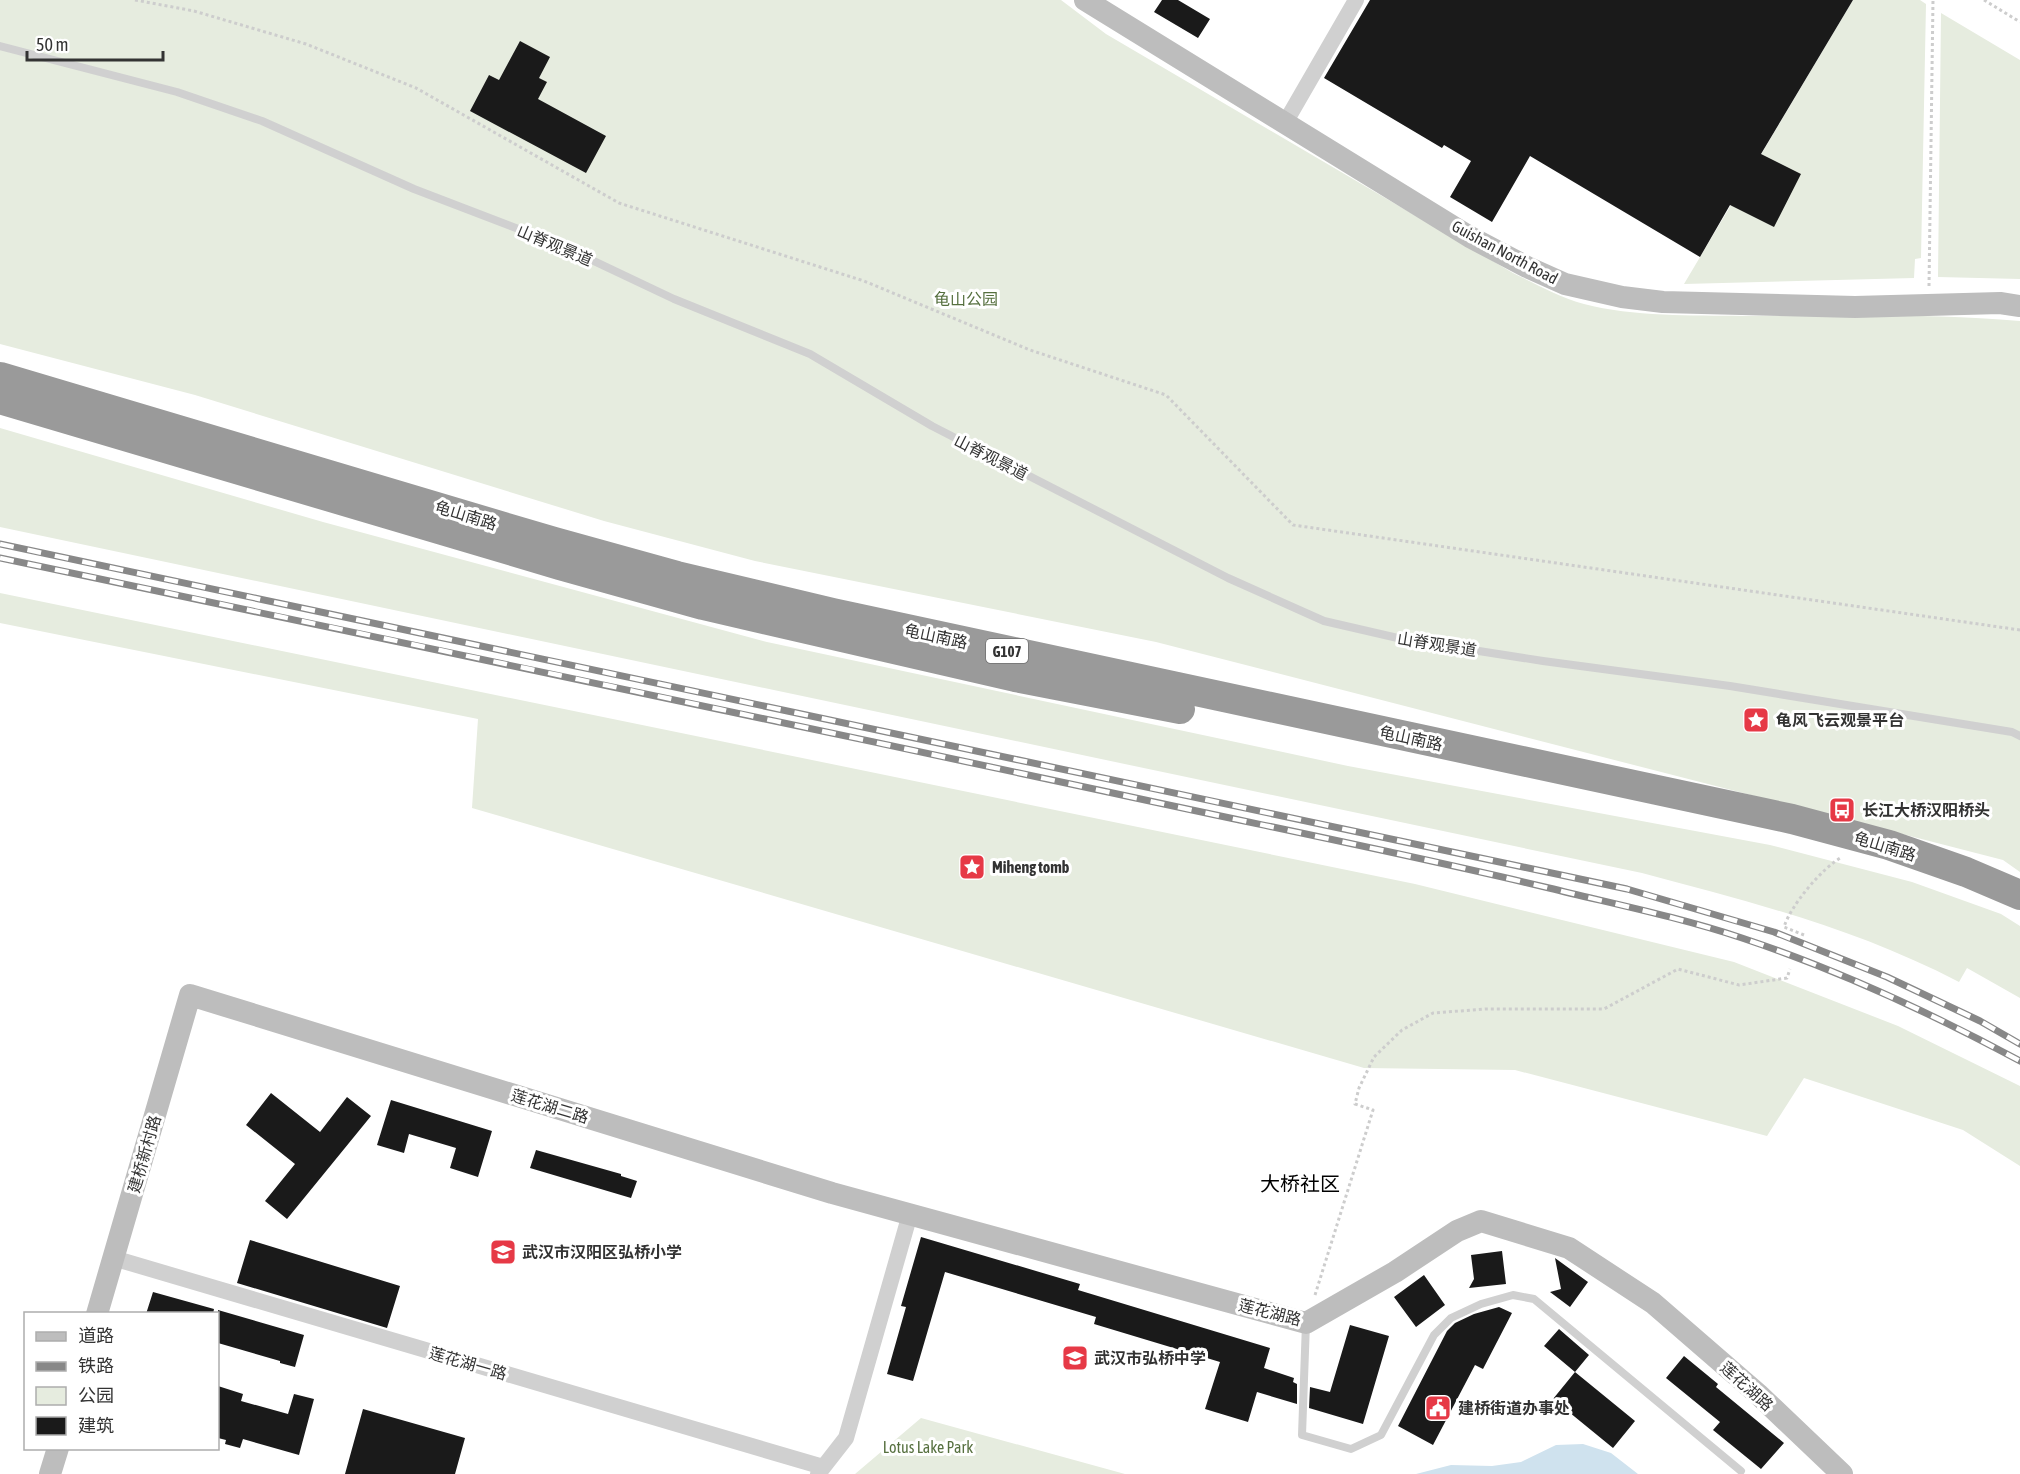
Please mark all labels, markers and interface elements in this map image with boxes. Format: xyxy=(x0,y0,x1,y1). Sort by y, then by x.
scale bar xyxy=(27,24,164,62)
text: 50 m xyxy=(36,34,68,55)
street label: Guishan North Road xyxy=(1449,217,1561,287)
street label: 山脊观景道 xyxy=(515,221,595,269)
park label: 龟山公园 xyxy=(934,290,998,308)
street label: 山脊观景道 xyxy=(951,431,1031,483)
street label: 龟山南路 xyxy=(433,497,499,533)
street label: 龟山南路 xyxy=(903,621,969,651)
street label: 山脊观景道 xyxy=(1396,629,1478,659)
road number: G107 xyxy=(986,639,1028,663)
place icon: 龟风飞云观景平台 xyxy=(1741,705,1771,735)
place label: 龟风飞云观景平台 xyxy=(1776,711,1904,729)
street label: 龟山南路 xyxy=(1378,723,1444,753)
bus stop icon: 长江大桥汉阳桥头 xyxy=(1827,795,1857,825)
place label: 长江大桥汉阳桥头 xyxy=(1862,801,1990,819)
street label: 龟山南路 xyxy=(1852,828,1918,864)
place icon: Miheng tomb xyxy=(957,852,987,882)
place label: Miheng tomb xyxy=(992,858,1070,876)
street label: 莲花湖二路 xyxy=(509,1086,591,1126)
street label: 建桥新村路 xyxy=(124,1113,164,1195)
district label: 大桥社区 xyxy=(1260,1172,1340,1195)
school or university icon: 武汉市汉阳区弘桥小学 xyxy=(488,1237,518,1267)
place label: 武汉市汉阳区弘桥小学 xyxy=(522,1243,682,1261)
street label: 莲花湖路 xyxy=(1237,1296,1303,1328)
legend xyxy=(24,1312,219,1450)
text: 道路 xyxy=(78,1325,114,1346)
street label: 莲花湖一路 xyxy=(427,1343,509,1383)
school or university icon: 武汉市弘桥中学 xyxy=(1060,1343,1090,1373)
place label: 武汉市弘桥中学 xyxy=(1094,1349,1206,1367)
text: 铁路 xyxy=(78,1355,114,1376)
street label: 莲花湖路 xyxy=(1717,1358,1777,1414)
text: 公园 xyxy=(78,1385,114,1406)
public building icon: 建桥街道办事处 xyxy=(1423,1393,1453,1423)
place label: 建桥街道办事处 xyxy=(1458,1399,1570,1417)
text: 建筑 xyxy=(78,1415,114,1436)
park label: Lotus Lake Park xyxy=(883,1438,973,1456)

